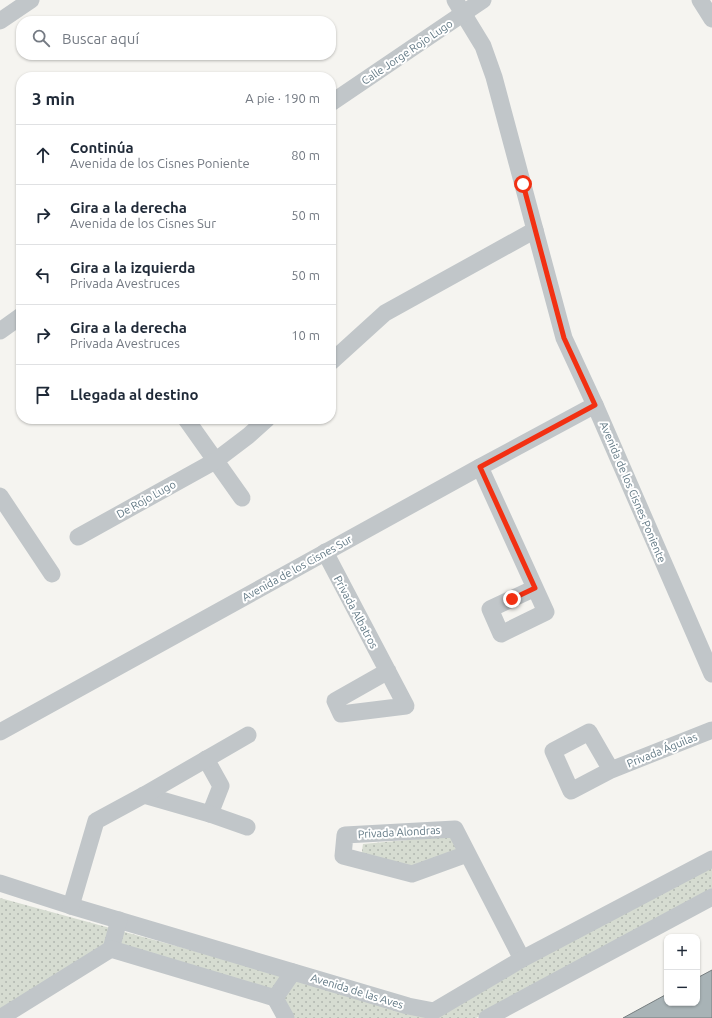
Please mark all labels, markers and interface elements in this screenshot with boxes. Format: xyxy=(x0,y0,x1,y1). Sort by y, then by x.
search box xyxy=(16,16,336,60)
street label: Calle Jorge Rojo Lugo xyxy=(359,17,455,87)
icon: search xyxy=(30,27,52,49)
text: Buscar aquí xyxy=(62,30,139,47)
text: 3 min xyxy=(32,89,75,108)
text: A pie · 190 m xyxy=(245,91,320,105)
text: Continúa xyxy=(70,139,134,156)
icon: ahead xyxy=(32,144,54,166)
text: 80 m xyxy=(291,148,320,162)
text: Avenida de los Cisnes Poniente xyxy=(70,156,250,170)
route start xyxy=(514,175,532,193)
text: Gira a la derecha xyxy=(70,199,187,216)
icon: right xyxy=(32,204,54,226)
text: 50 m xyxy=(291,208,320,222)
text: Avenida de los Cisnes Sur xyxy=(70,216,216,230)
text: Gira a la izquierda xyxy=(70,259,196,276)
icon: left xyxy=(32,264,54,286)
text: 50 m xyxy=(291,268,320,282)
text: Privada Avestruces xyxy=(70,276,180,290)
text: Gira a la derecha xyxy=(70,319,187,336)
icon: right xyxy=(32,324,54,346)
text: 10 m xyxy=(291,328,320,342)
text: Privada Avestruces xyxy=(70,336,180,350)
icon: arrive xyxy=(32,384,54,406)
text: Llegada al destino xyxy=(70,386,199,403)
street label: Avenida de los Cisnes Poniente xyxy=(598,420,668,564)
street label: De Rojo Lugo xyxy=(114,478,178,520)
street label: Avenida de los Cisnes Sur xyxy=(240,532,355,603)
street label: Privada Albatros xyxy=(332,573,380,651)
route end xyxy=(503,590,521,608)
street label: Privada Águilas xyxy=(625,729,699,770)
street label: Privada Alondras xyxy=(357,824,441,840)
map controls xyxy=(664,934,700,1006)
button: + xyxy=(664,934,700,970)
button: − xyxy=(664,970,700,1006)
street label: Avenida de las Aves xyxy=(309,971,405,1011)

